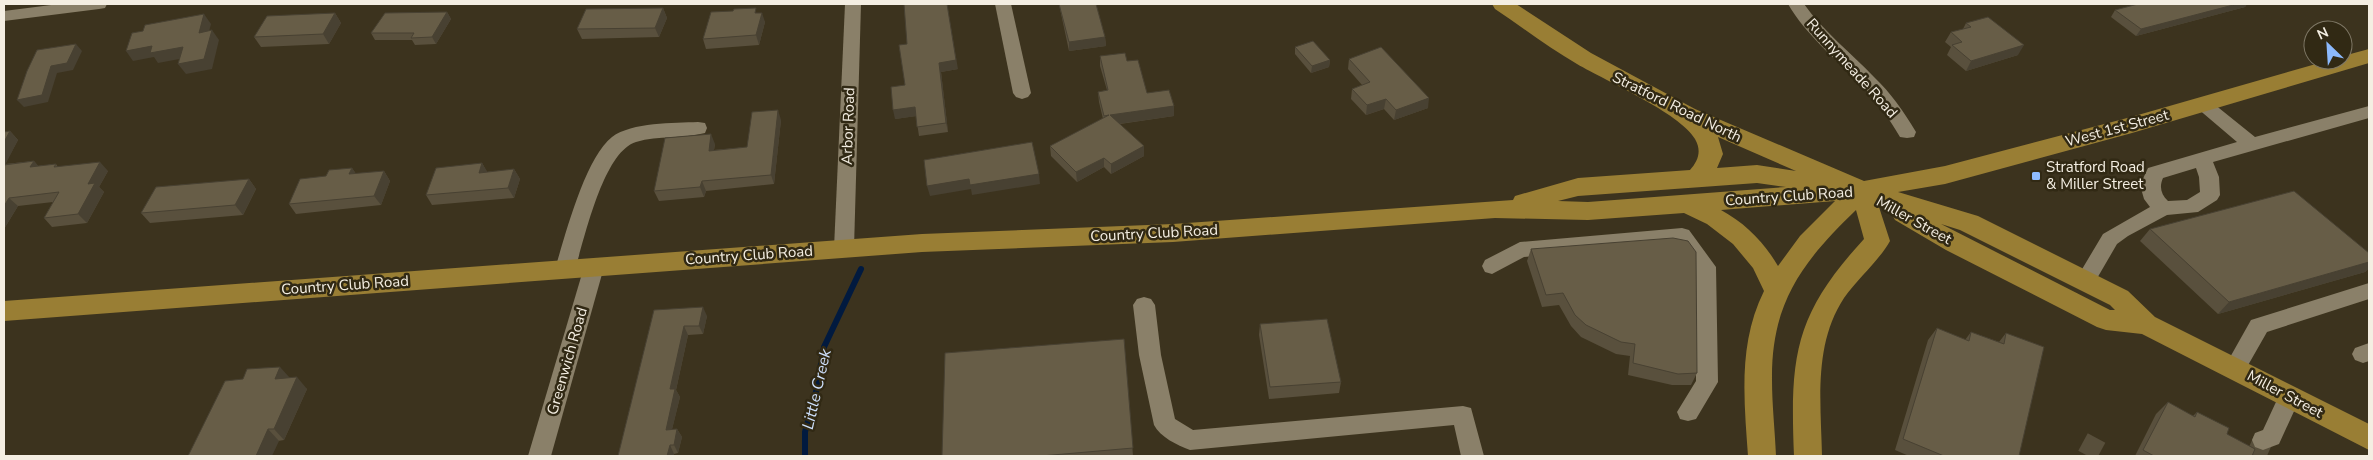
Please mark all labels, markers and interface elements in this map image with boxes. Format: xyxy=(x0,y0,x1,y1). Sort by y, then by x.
street label: Runnymeade Road xyxy=(1802,14,1902,122)
north arrow xyxy=(2303,20,2353,70)
text: N xyxy=(2314,23,2331,44)
street label: Stratford Road North xyxy=(1609,67,1745,147)
street label: Arbor Road xyxy=(837,87,859,165)
street label: West 1st Street xyxy=(2063,104,2172,151)
place label: Stratford Road & Miller Street xyxy=(2046,157,2145,194)
marker: Stratford Road & Miller Street xyxy=(2030,170,2042,182)
street label: Country Club Road xyxy=(1724,182,1854,210)
street label: Miller Street xyxy=(1873,191,1956,249)
street label: Country Club Road xyxy=(1090,220,1218,246)
street label: Country Club Road xyxy=(684,241,814,269)
street label: Country Club Road xyxy=(280,271,410,299)
street label: Greenwich Road xyxy=(542,305,592,417)
water label: Little Creek xyxy=(797,346,837,432)
street label: Miller Street xyxy=(2244,366,2327,423)

